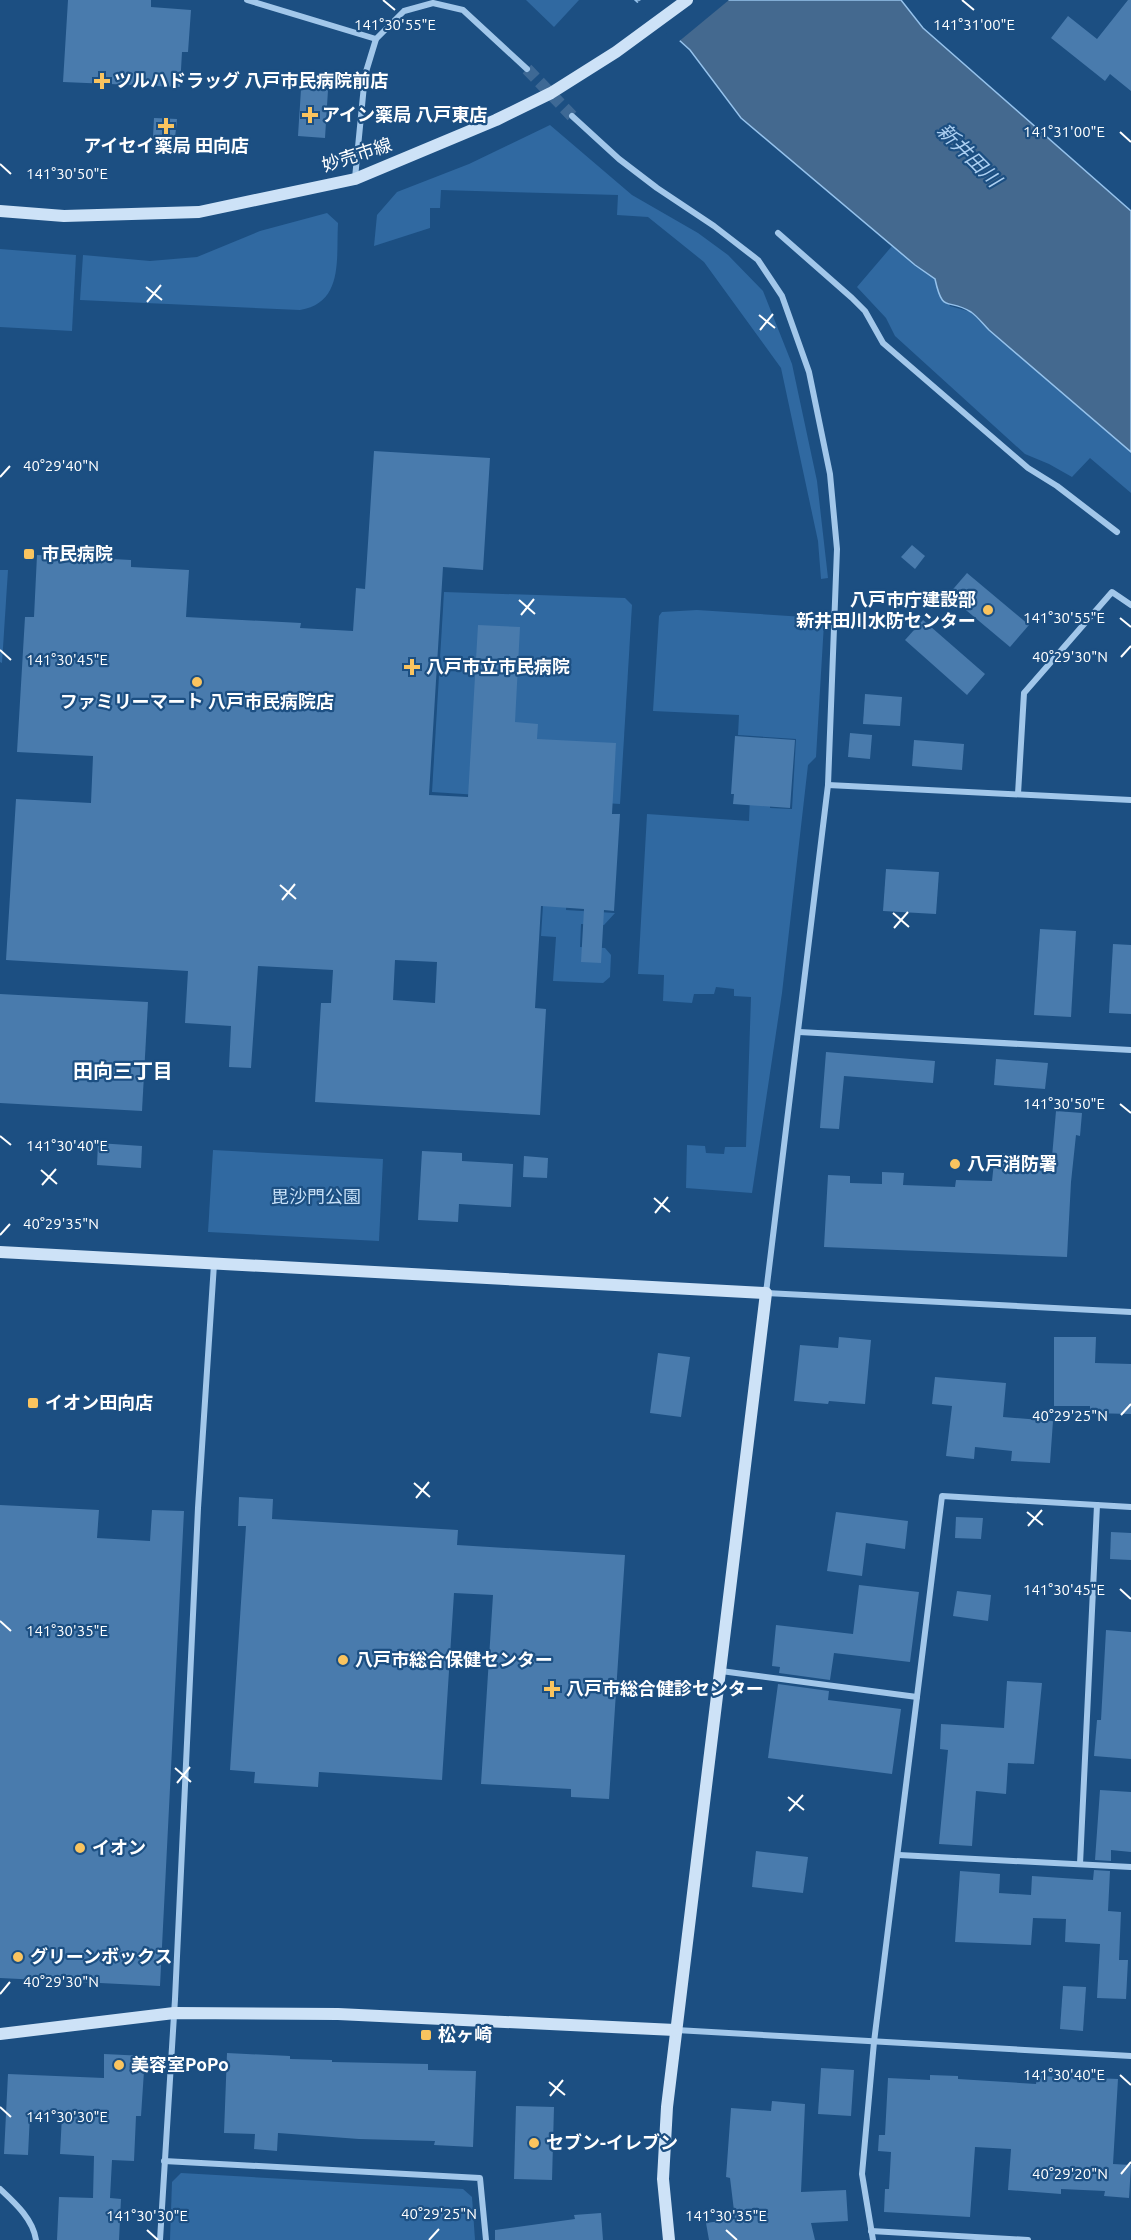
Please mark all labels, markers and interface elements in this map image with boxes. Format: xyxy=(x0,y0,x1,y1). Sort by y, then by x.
text: 141°30'55"E xyxy=(354,16,436,33)
text: 141°31'00"E xyxy=(933,16,1015,33)
place label: ツルハドラッグ 八戸市民病院前店 xyxy=(114,70,388,90)
marker: ツルハドラッグ 八戸市民病院前店 xyxy=(95,74,109,88)
place label: アイン薬局 八戸東店 xyxy=(322,104,487,124)
marker: アイン薬局 八戸東店 xyxy=(303,108,317,122)
water label: 新井田川 xyxy=(933,118,1007,192)
marker: アイセイ薬局 田向店 xyxy=(159,119,173,133)
text: 141°31'00"E xyxy=(1023,123,1105,140)
street label: 妙売市線 xyxy=(319,133,394,175)
place label: アイセイ薬局 田向店 xyxy=(83,135,249,155)
text: 141°30'50"E xyxy=(26,165,108,182)
text: 40°29'40"N xyxy=(23,457,99,474)
place label: 市民病院 xyxy=(41,543,113,563)
marker: 市民病院 xyxy=(22,547,36,561)
place label: 八戸市庁建設部 新井田川水防センター xyxy=(796,589,976,630)
marker: 八戸市庁建設部 新井田川水防センター xyxy=(981,603,995,617)
text: 141°30'55"E xyxy=(1023,609,1105,626)
text: 40°29'30"N xyxy=(1032,648,1108,665)
text: 141°30'45"E xyxy=(26,651,108,668)
place label: 八戸市立市民病院 xyxy=(426,656,570,676)
marker: 八戸市立市民病院 xyxy=(403,658,421,676)
marker: ファミリーマート 八戸市民病院店 xyxy=(190,675,204,689)
place label: ファミリーマート 八戸市民病院店 xyxy=(60,691,334,711)
district label: 田向三丁目 xyxy=(73,1059,173,1082)
text: 141°30'50"E xyxy=(1023,1095,1105,1112)
text: 141°30'40"E xyxy=(26,1137,108,1154)
place label: 八戸消防署 xyxy=(967,1153,1057,1173)
marker: 八戸消防署 xyxy=(948,1157,962,1171)
park label: 毘沙門公園 xyxy=(271,1186,361,1206)
text: 40°29'35"N xyxy=(23,1215,99,1232)
place label: イオン田向店 xyxy=(45,1392,153,1412)
marker: イオン田向店 xyxy=(26,1396,40,1410)
text: 40°29'25"N xyxy=(1032,1407,1108,1424)
text: 141°30'45"E xyxy=(1023,1581,1105,1598)
text: 141°30'35"E xyxy=(26,1622,108,1639)
place label: 八戸市総合保健センター xyxy=(355,1649,553,1669)
marker: 八戸市総合保健センター xyxy=(336,1653,350,1667)
place label: 八戸市総合健診センター xyxy=(566,1678,764,1698)
marker: 八戸市総合健診センター xyxy=(543,1680,561,1698)
place label: イオン xyxy=(92,1837,146,1857)
marker: イオン xyxy=(73,1841,87,1855)
place label: グリーンボックス xyxy=(30,1946,173,1966)
marker: グリーンボックス xyxy=(11,1950,25,1964)
text: 40°29'30"N xyxy=(23,1973,99,1990)
place label: 松ヶ崎 xyxy=(438,2024,492,2044)
marker: 松ヶ崎 xyxy=(419,2028,433,2042)
place label: 美容室PoPo xyxy=(131,2054,229,2074)
marker: 美容室PoPo xyxy=(112,2058,126,2072)
text: 141°30'40"E xyxy=(1023,2066,1105,2083)
text: 141°30'30"E xyxy=(26,2108,108,2125)
place label: セブン-イレブン xyxy=(546,2132,678,2152)
marker: セブン-イレブン xyxy=(527,2136,541,2150)
text: 40°29'20"N xyxy=(1032,2165,1108,2182)
text: 40°29'25"N xyxy=(401,2205,477,2222)
text: 141°30'30"E xyxy=(106,2207,188,2224)
text: 141°30'35"E xyxy=(685,2207,767,2224)

